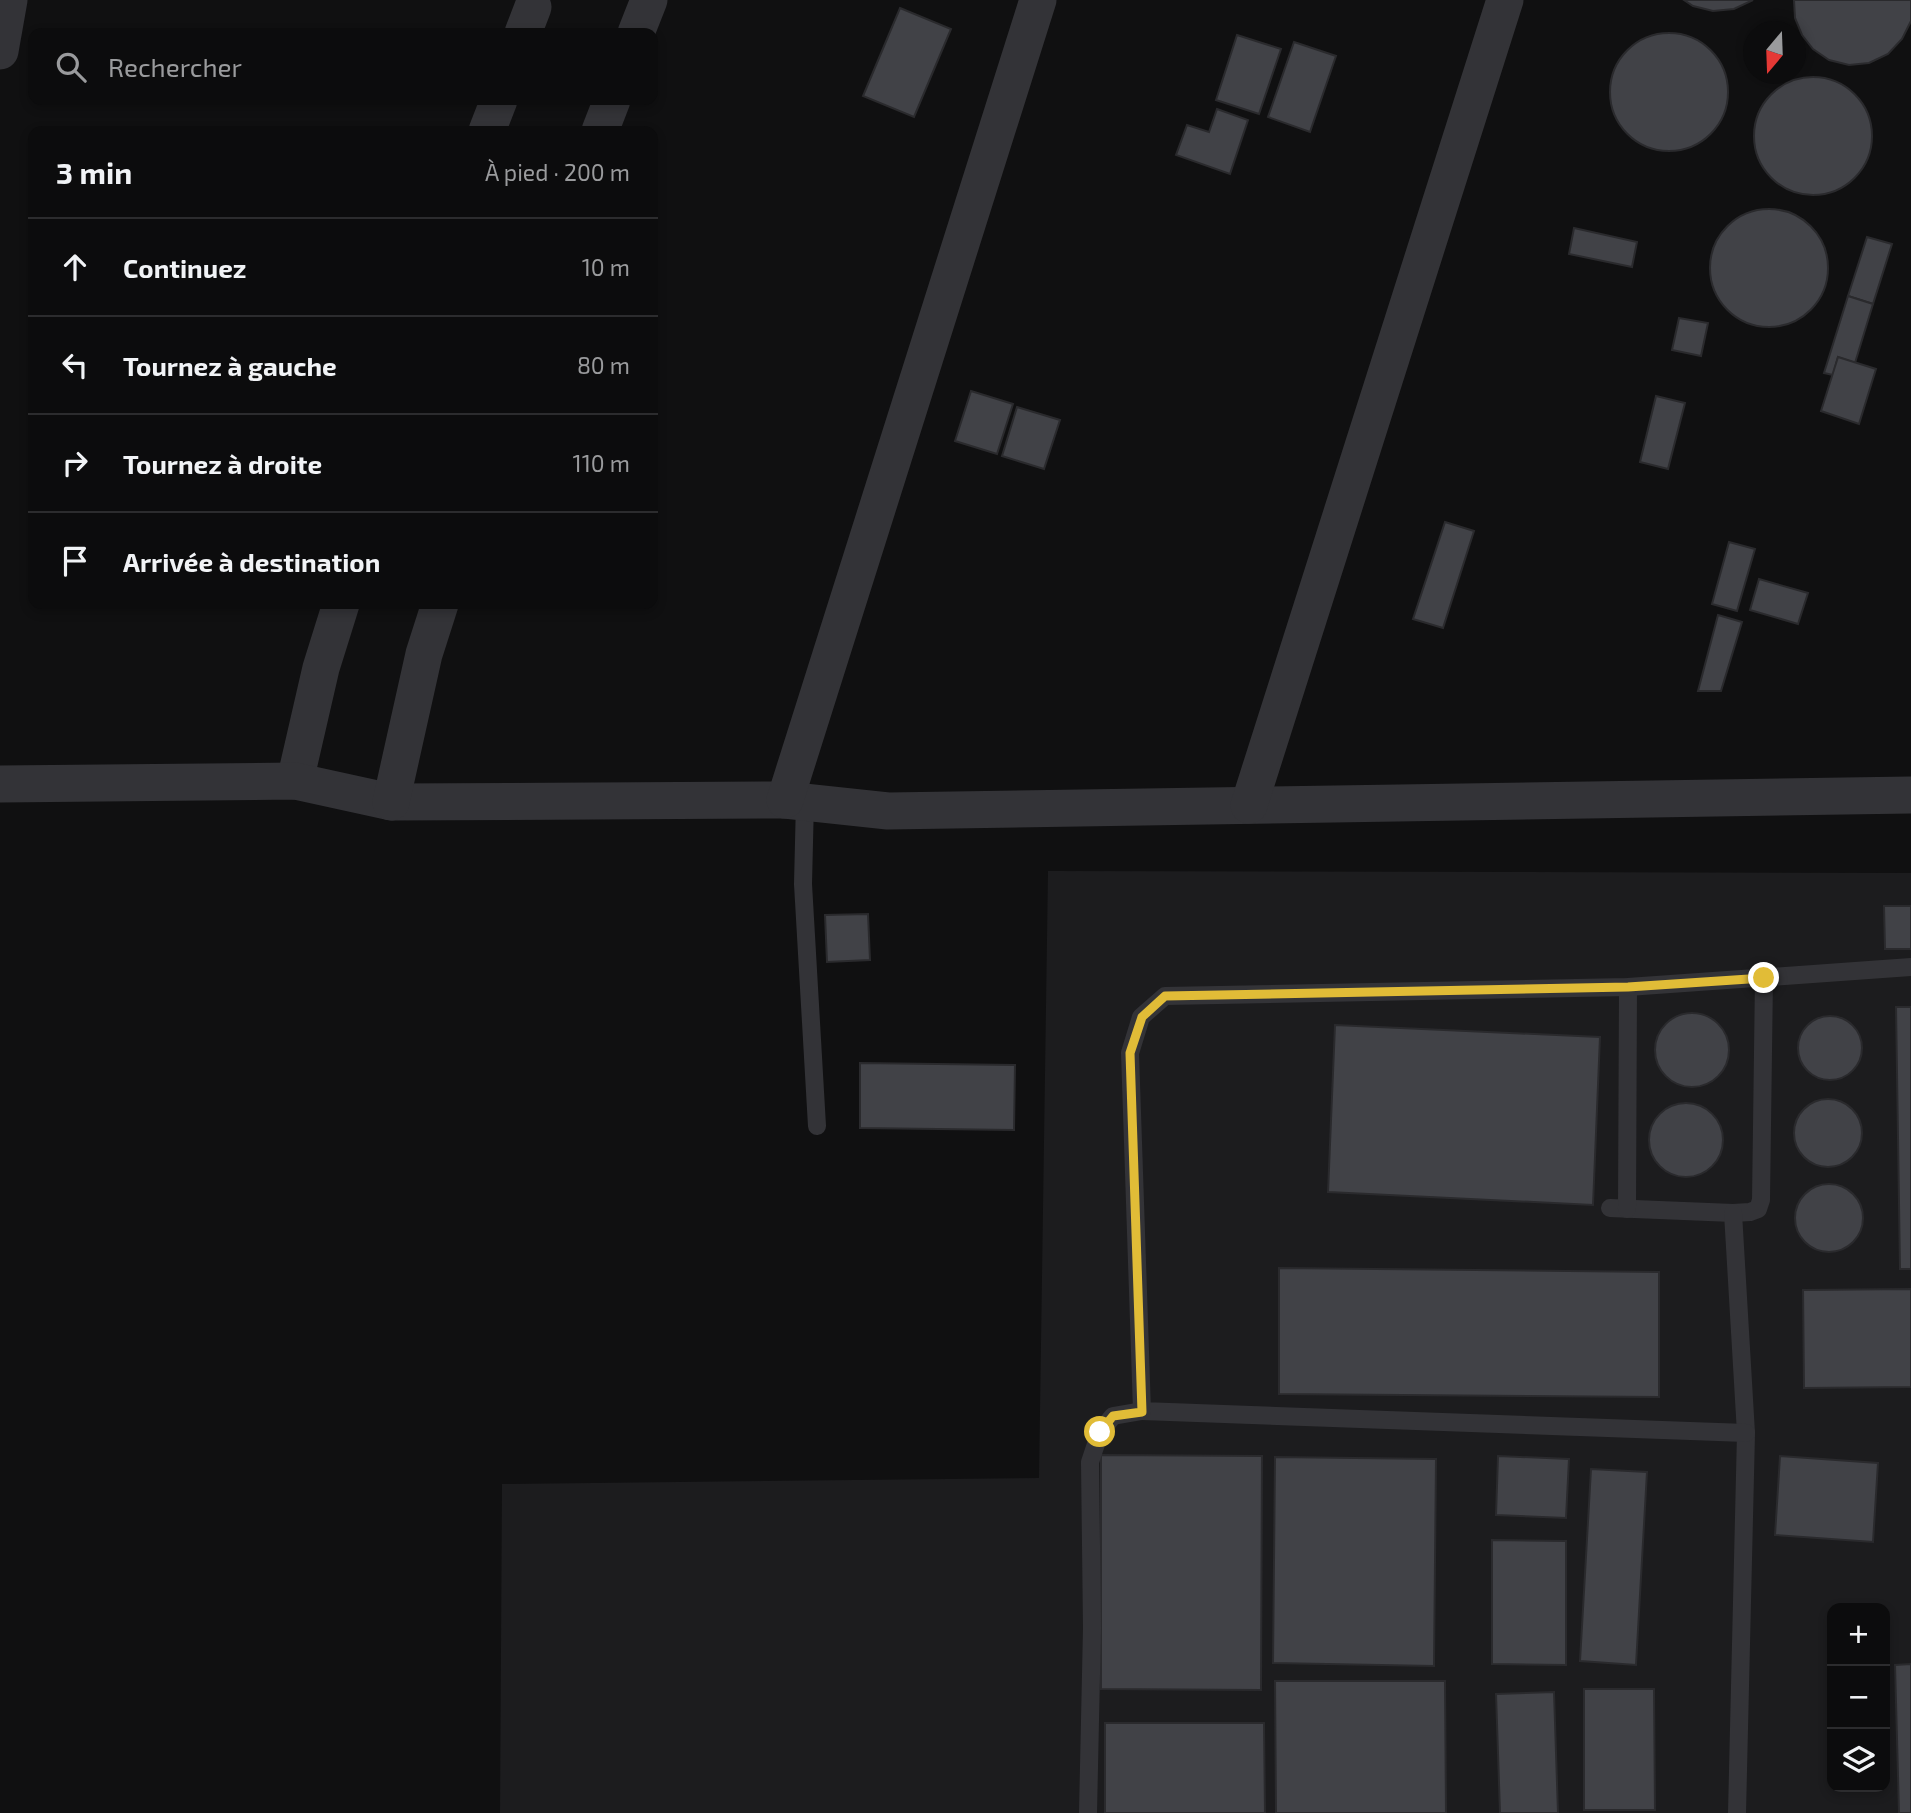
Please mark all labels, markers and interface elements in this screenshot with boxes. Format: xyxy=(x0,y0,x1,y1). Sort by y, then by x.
north arrow xyxy=(1743,21,1806,84)
search box xyxy=(28,28,658,105)
icon: search xyxy=(52,48,90,86)
text: Rechercher xyxy=(108,51,242,82)
text: 3 min xyxy=(56,154,132,190)
text: À pied · 200 m xyxy=(485,158,630,186)
icon: ahead xyxy=(56,248,94,286)
text: Continuez xyxy=(123,252,246,283)
text: 10 m xyxy=(582,253,630,281)
icon: left xyxy=(56,346,94,384)
text: Tournez à gauche xyxy=(123,350,337,381)
text: 80 m xyxy=(577,351,630,379)
icon: right xyxy=(56,444,94,482)
text: Tournez à droite xyxy=(123,448,322,479)
text: 110 m xyxy=(573,449,630,477)
icon: arrive xyxy=(56,542,94,580)
text: Arrivée à destination xyxy=(123,546,380,577)
route end xyxy=(1748,962,1779,993)
route start xyxy=(1084,1416,1115,1447)
map controls xyxy=(1827,1603,1890,1792)
button: + xyxy=(1827,1603,1890,1666)
button: − xyxy=(1827,1666,1890,1729)
button: layers xyxy=(1827,1729,1890,1792)

